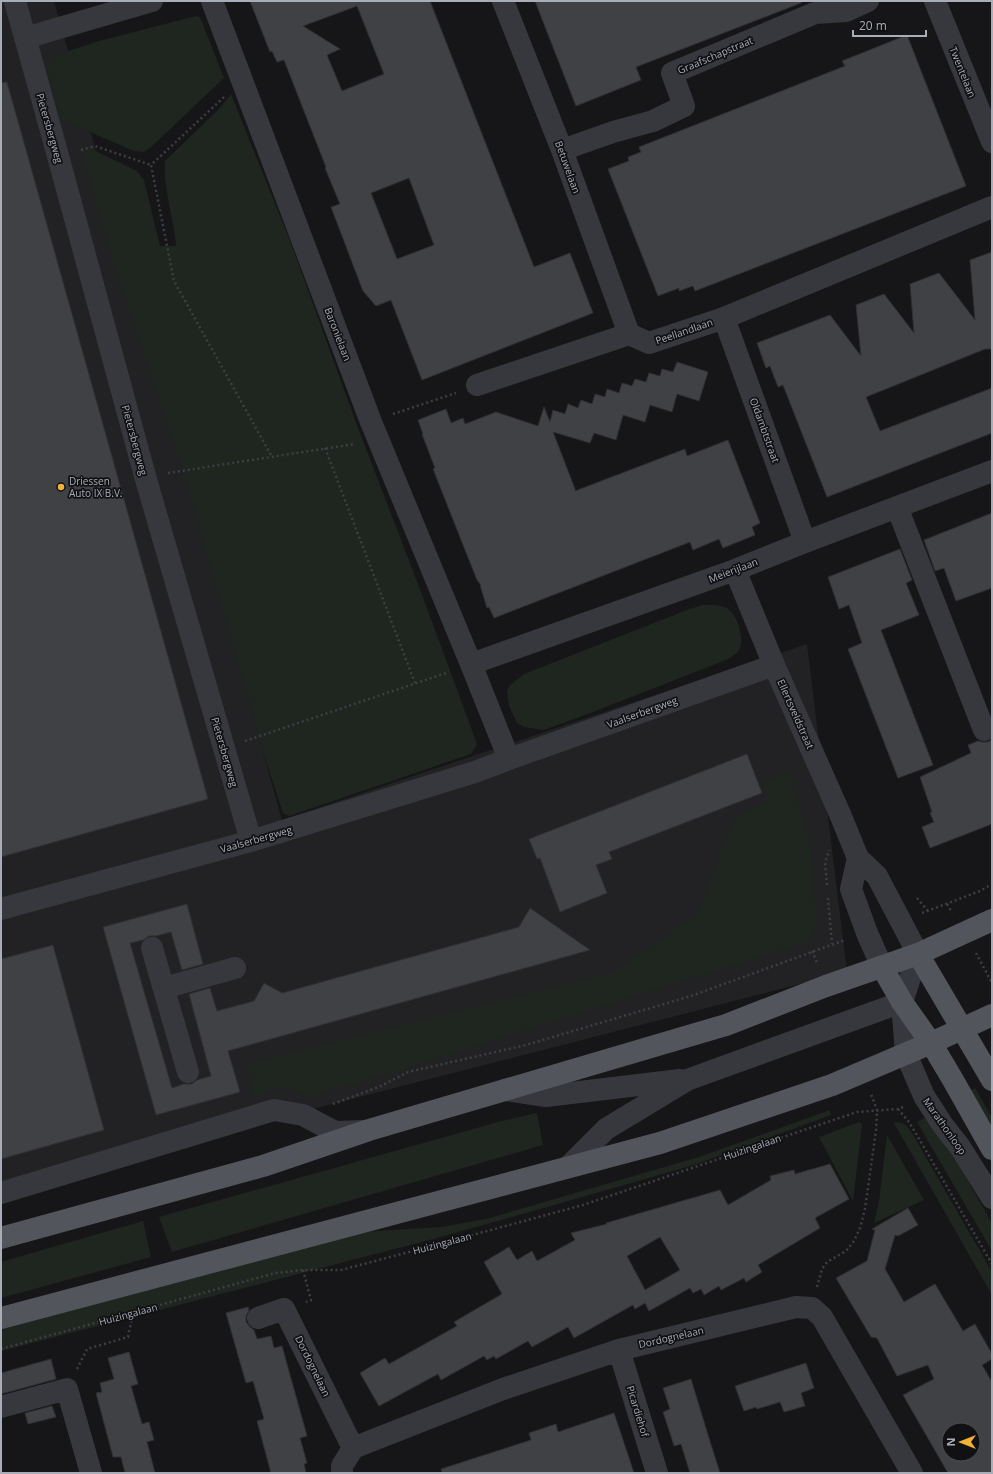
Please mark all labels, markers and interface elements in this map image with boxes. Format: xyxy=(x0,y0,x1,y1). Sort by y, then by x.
scale bar xyxy=(853,12,926,38)
text: 20 m xyxy=(859,17,887,34)
street label: Graafschapstraat xyxy=(675,33,755,77)
street label: Twentelaan xyxy=(946,44,980,100)
street label: Pietersbergweg xyxy=(33,91,67,165)
street label: Betuwelaan xyxy=(552,139,584,195)
street label: Baronielaan xyxy=(321,305,355,363)
street label: Peellandlaan xyxy=(653,315,715,347)
street label: Oldambtstraat xyxy=(747,396,783,465)
street label: Pietersbergweg xyxy=(119,403,151,477)
place label: Driessen Auto IX B.V. xyxy=(69,474,122,500)
marker: Driessen Auto IX B.V. xyxy=(56,482,66,492)
street label: Meierijlaan xyxy=(706,554,760,586)
street label: Ellertsveldstraat xyxy=(774,677,818,751)
street label: Vaalserbergweg xyxy=(605,693,680,731)
street label: Pietersbergweg xyxy=(208,715,242,789)
street label: Vaalserbergweg xyxy=(218,822,294,856)
street label: Marathonloop xyxy=(920,1095,970,1157)
street label: Huizingalaan xyxy=(721,1131,783,1163)
street label: Huizingalaan xyxy=(411,1228,473,1258)
street label: Huizingalaan xyxy=(97,1299,159,1329)
street label: Dordognelaan xyxy=(637,1323,705,1351)
street label: Dordognelaan xyxy=(292,1333,334,1399)
street label: Picardiehof xyxy=(624,1384,653,1439)
north arrow xyxy=(941,1422,981,1462)
text: N xyxy=(943,1438,958,1446)

